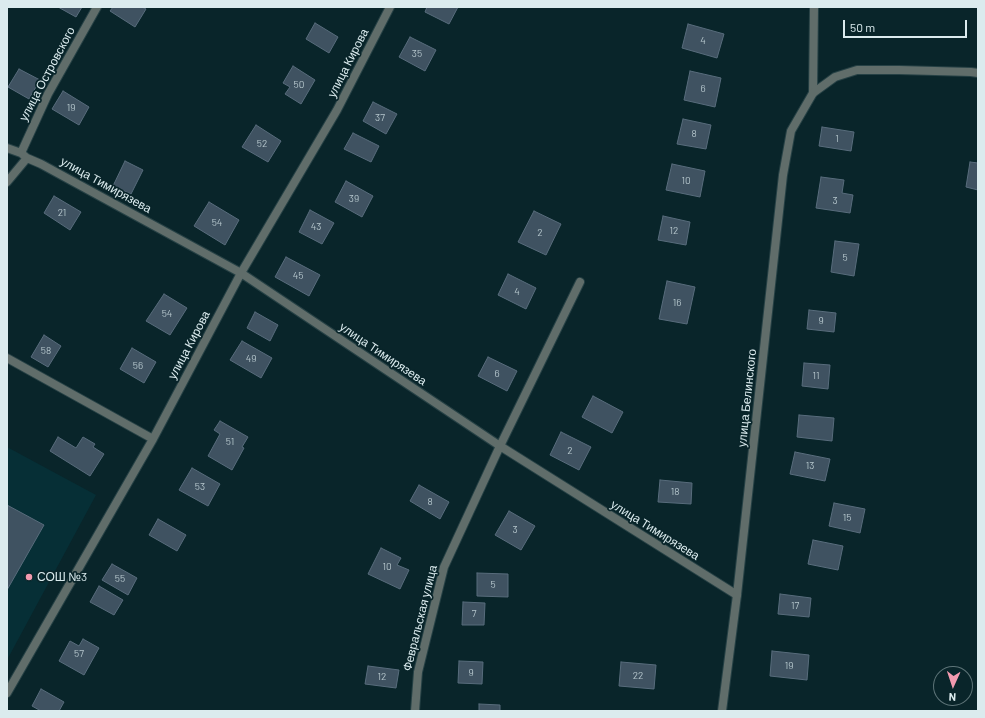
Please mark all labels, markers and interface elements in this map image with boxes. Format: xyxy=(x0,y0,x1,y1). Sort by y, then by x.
scale bar xyxy=(845,12,969,38)
text: 50 m xyxy=(850,20,875,34)
street label: улица Островского xyxy=(16,24,78,124)
street label: улица Кирова xyxy=(324,26,372,100)
house number: 4 xyxy=(700,35,706,47)
house number: 35 xyxy=(412,48,422,60)
house number: 50 xyxy=(294,79,304,91)
house number: 6 xyxy=(700,83,706,95)
house number: 19 xyxy=(67,102,75,114)
house number: 37 xyxy=(375,112,385,124)
house number: 8 xyxy=(691,128,697,140)
house number: 1 xyxy=(835,133,839,145)
house number: 52 xyxy=(257,138,267,150)
street label: улица Тимирязева xyxy=(58,154,154,216)
house number: 10 xyxy=(681,175,691,187)
house number: 39 xyxy=(349,193,359,205)
house number: 3 xyxy=(832,195,838,207)
house number: 21 xyxy=(58,207,66,219)
house number: 54 xyxy=(212,217,222,229)
house number: 43 xyxy=(311,221,321,233)
house number: 12 xyxy=(670,225,678,237)
house number: 2 xyxy=(537,227,543,239)
house number: 5 xyxy=(842,252,848,264)
house number: 45 xyxy=(293,270,303,282)
house number: 4 xyxy=(514,286,520,298)
house number: 16 xyxy=(673,297,681,309)
house number: 54 xyxy=(162,308,172,320)
street label: улица Кирова xyxy=(165,308,213,382)
house number: 9 xyxy=(818,315,824,327)
street label: улица Тимирязева xyxy=(337,320,429,388)
house number: 58 xyxy=(41,345,51,357)
street label: улица Белинского xyxy=(735,348,759,448)
house number: 49 xyxy=(246,353,256,365)
house number: 56 xyxy=(133,360,143,372)
house number: 6 xyxy=(494,368,500,380)
house number: 11 xyxy=(812,370,820,382)
house number: 51 xyxy=(226,436,234,448)
house number: 2 xyxy=(567,445,573,457)
house number: 13 xyxy=(806,460,814,472)
house number: 53 xyxy=(195,481,205,493)
house number: 18 xyxy=(671,486,679,498)
house number: 8 xyxy=(427,496,433,508)
street label: улица Тимирязева xyxy=(608,497,702,563)
house number: 15 xyxy=(843,512,851,524)
house number: 3 xyxy=(512,524,518,536)
house number: 10 xyxy=(382,561,392,573)
street label: Февральская улица xyxy=(400,563,440,673)
place label: СОШ №3 xyxy=(37,570,87,584)
marker: СОШ №3 xyxy=(24,572,34,582)
house number: 55 xyxy=(115,573,125,585)
house number: 5 xyxy=(490,579,496,591)
house number: 17 xyxy=(791,600,799,612)
house number: 7 xyxy=(472,608,476,620)
house number: 57 xyxy=(74,648,84,660)
house number: 19 xyxy=(785,660,793,672)
north arrow xyxy=(933,666,973,706)
house number: 9 xyxy=(468,667,474,679)
house number: 22 xyxy=(633,670,643,682)
house number: 12 xyxy=(378,671,386,683)
text: N xyxy=(948,691,956,704)

